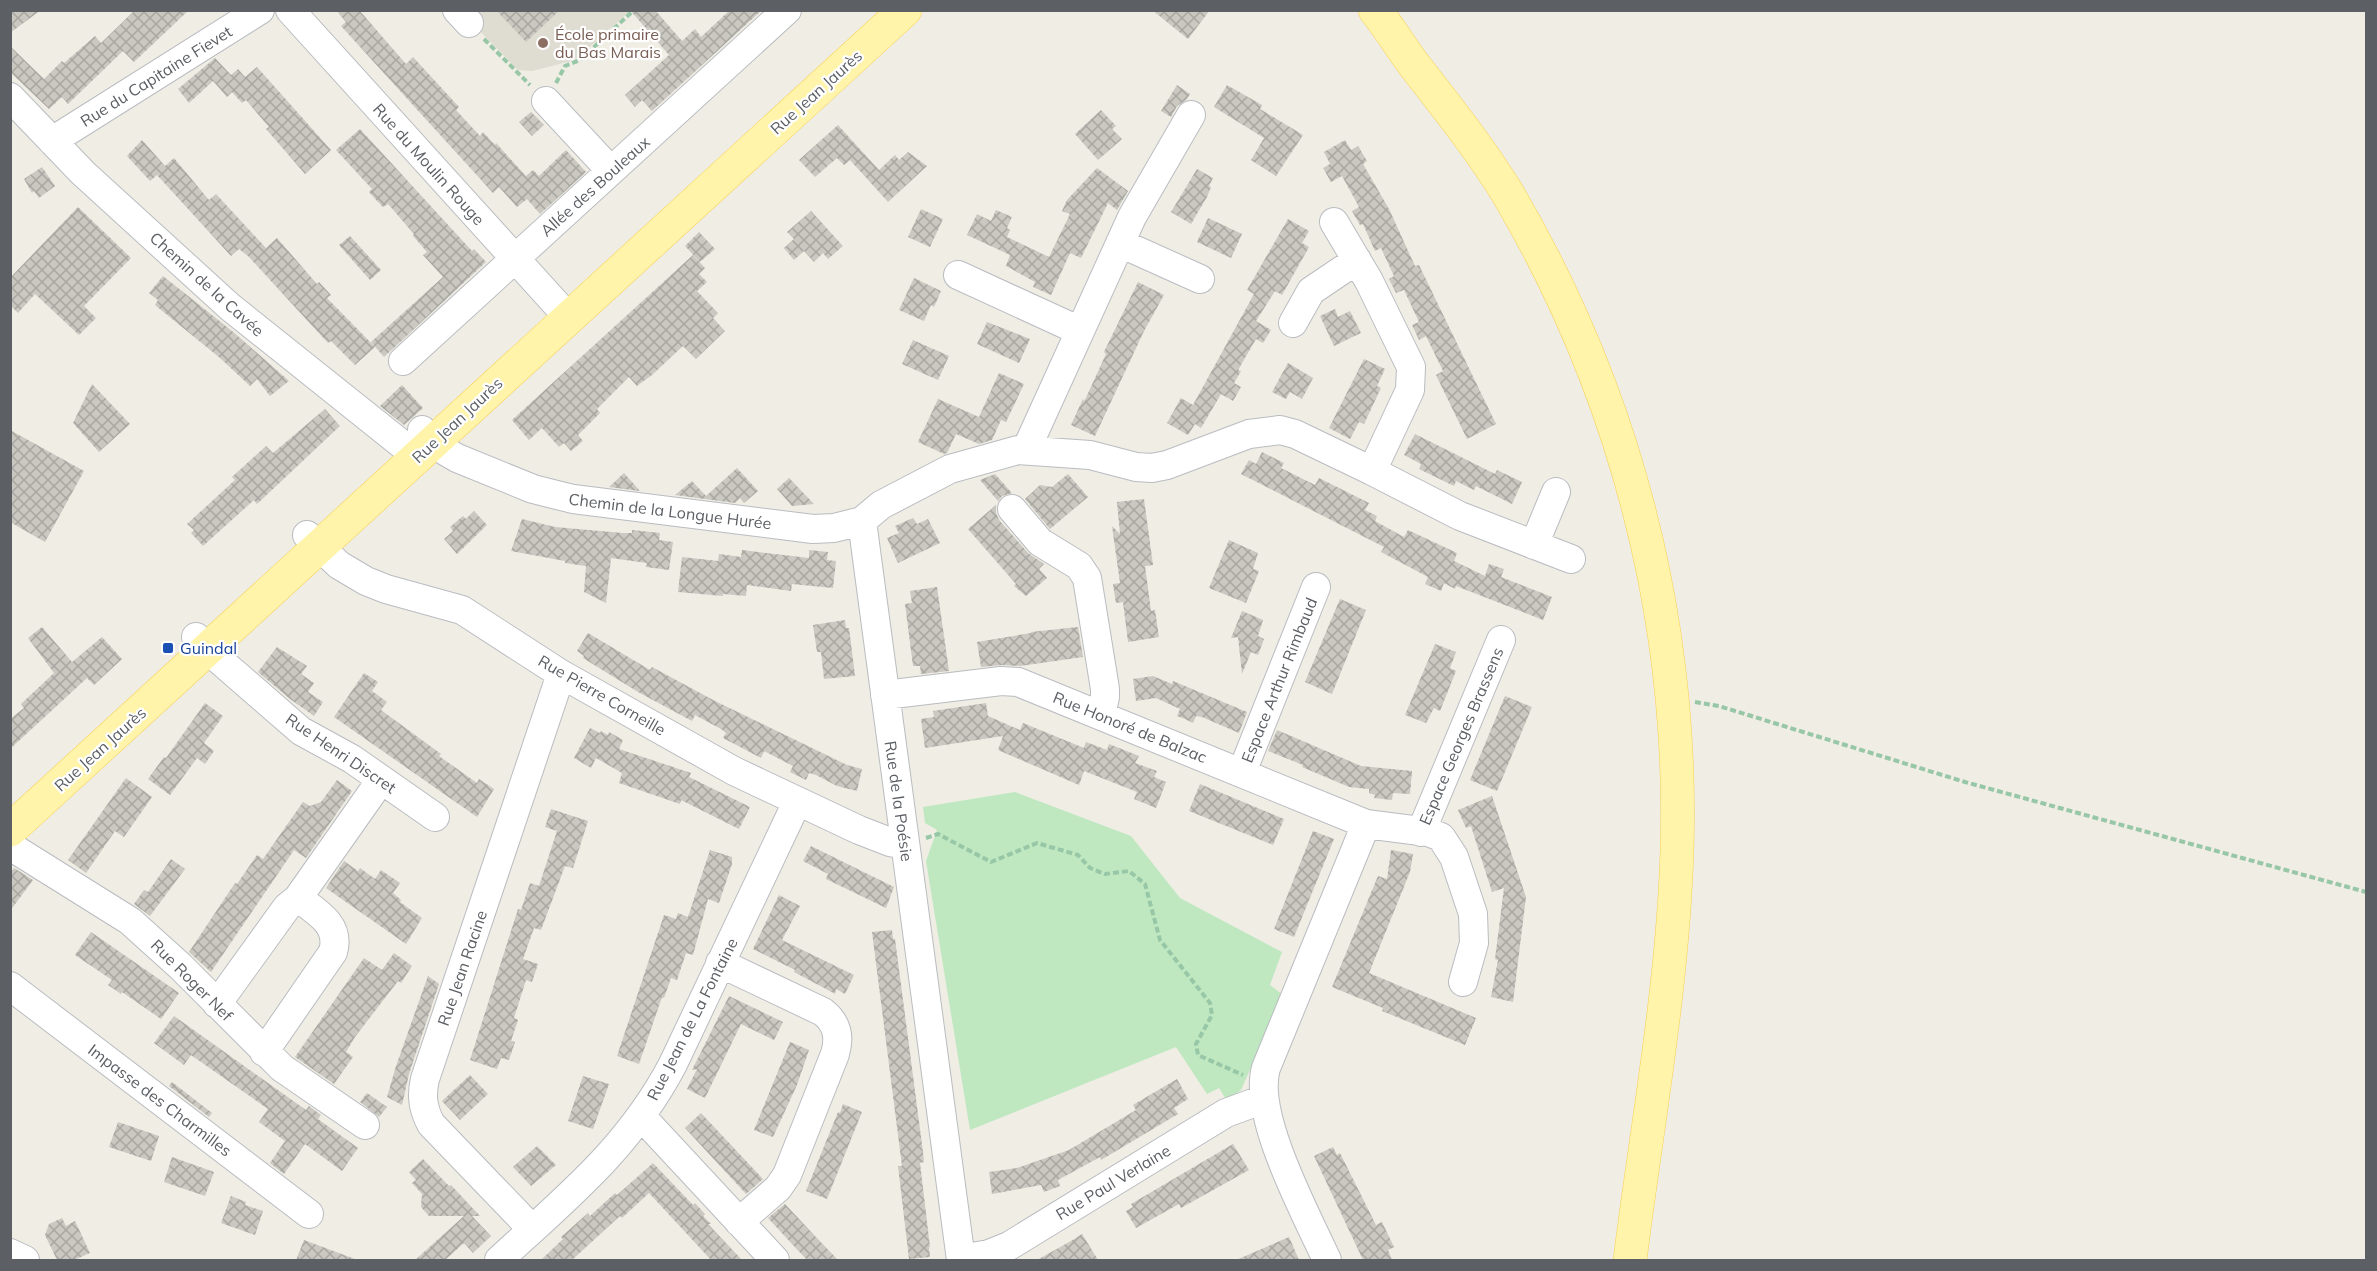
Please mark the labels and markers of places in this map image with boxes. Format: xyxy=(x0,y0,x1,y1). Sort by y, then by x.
place label: École primaire du Bas Marais xyxy=(555,24,661,62)
marker: École primaire du Bas Marais xyxy=(536,36,550,50)
place label: Guindal xyxy=(180,638,237,658)
marker: Guindal xyxy=(161,641,175,655)

